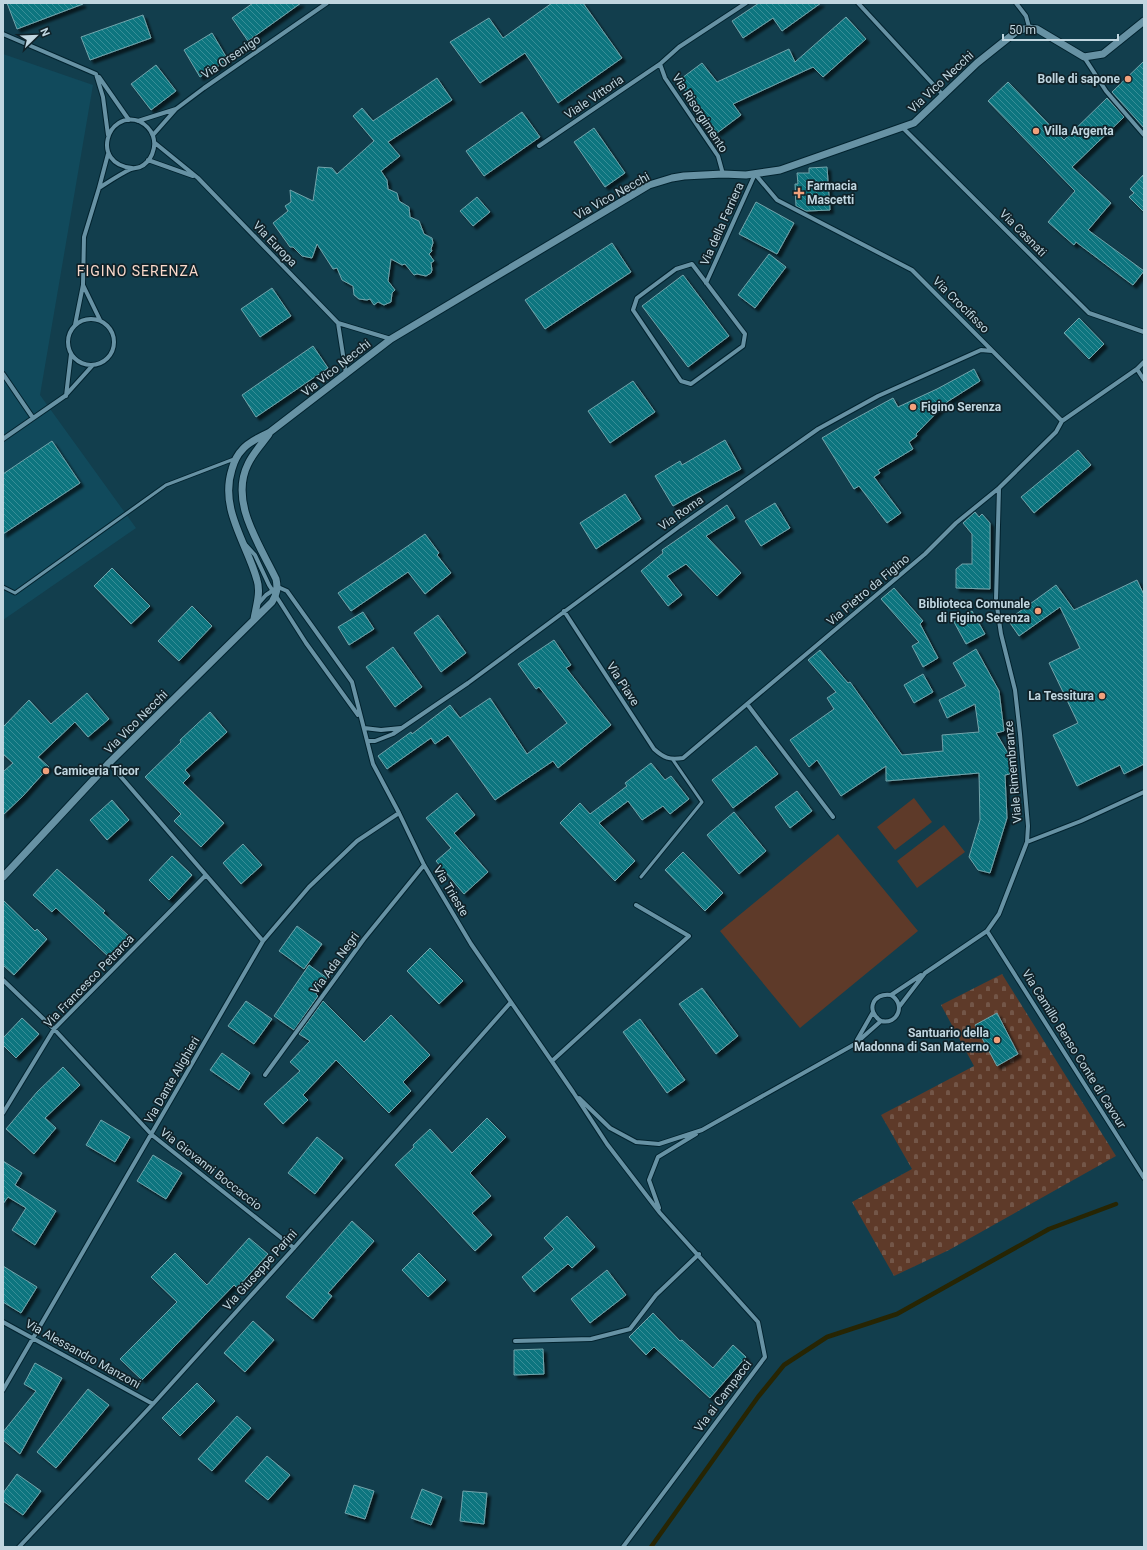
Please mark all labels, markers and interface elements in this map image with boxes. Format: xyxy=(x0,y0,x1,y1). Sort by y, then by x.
north arrow xyxy=(16,16,56,56)
scale bar xyxy=(1003,16,1118,42)
text: 50 m xyxy=(1009,23,1036,37)
text: N xyxy=(37,26,52,39)
street label: Via Orsenigo xyxy=(199,32,263,82)
street label: Via Vico Necchi xyxy=(906,48,976,116)
street label: Via Risorgimento xyxy=(669,71,731,155)
street label: Viale Vittoria xyxy=(562,72,626,122)
place label: Bolle di sapone xyxy=(1038,72,1121,86)
marker: Bolle di sapone xyxy=(1123,74,1133,84)
place label: Villa Argenta xyxy=(1044,124,1114,138)
marker: Villa Argenta xyxy=(1031,126,1041,136)
street label: Via Vico Necchi xyxy=(572,170,652,222)
place label: Farmacia Mascetti xyxy=(807,179,857,207)
street label: Via della Ferriera xyxy=(697,180,747,268)
marker: Farmacia Mascetti xyxy=(794,188,804,198)
street label: Via Casnati xyxy=(997,207,1049,259)
street label: Via Europa xyxy=(250,218,300,270)
district label: FIGINO SERENZA xyxy=(77,263,199,279)
street label: Via Crocifisso xyxy=(930,274,992,336)
street label: Via Vico Necchi xyxy=(299,337,373,399)
place label: Figino Serenza xyxy=(921,400,1002,414)
marker: Figino Serenza xyxy=(908,402,918,412)
street label: Via Roma xyxy=(656,493,706,533)
street label: Via Pietro da Figino xyxy=(824,551,912,629)
place label: Biblioteca Comunale di Figino Serenza xyxy=(919,597,1031,625)
marker: Biblioteca Comunale di Figino Serenza xyxy=(1033,606,1043,616)
street label: Via Piave xyxy=(604,660,642,708)
street label: Via Vico Necchi xyxy=(101,687,171,757)
place label: La Tessitura xyxy=(1028,689,1095,703)
marker: La Tessitura xyxy=(1097,691,1107,701)
street label: Viale Rimembranze xyxy=(1002,720,1024,824)
place label: Camiceria Ticor xyxy=(54,764,140,778)
marker: Camiceria Ticor xyxy=(41,766,51,776)
street label: Via Trieste xyxy=(430,863,472,919)
street label: Via Ada Negri xyxy=(308,929,362,997)
street label: Via Francesco Petrarca xyxy=(41,932,137,1030)
street label: Via Camillo Benso Conte di Cavour xyxy=(1019,967,1129,1131)
place label: Santuario della Madonna di San Materno xyxy=(854,1026,990,1054)
street label: Via Dante Alighieri xyxy=(142,1034,203,1126)
marker: Santuario della Madonna di San Materno xyxy=(992,1035,1002,1045)
street label: Via Giovanni Boccaccio xyxy=(157,1125,265,1213)
street label: Via Giuseppe Parini xyxy=(220,1227,300,1313)
street label: Via Alessandro Manzoni xyxy=(23,1317,143,1391)
street label: Via ai Campacci xyxy=(692,1357,755,1435)

